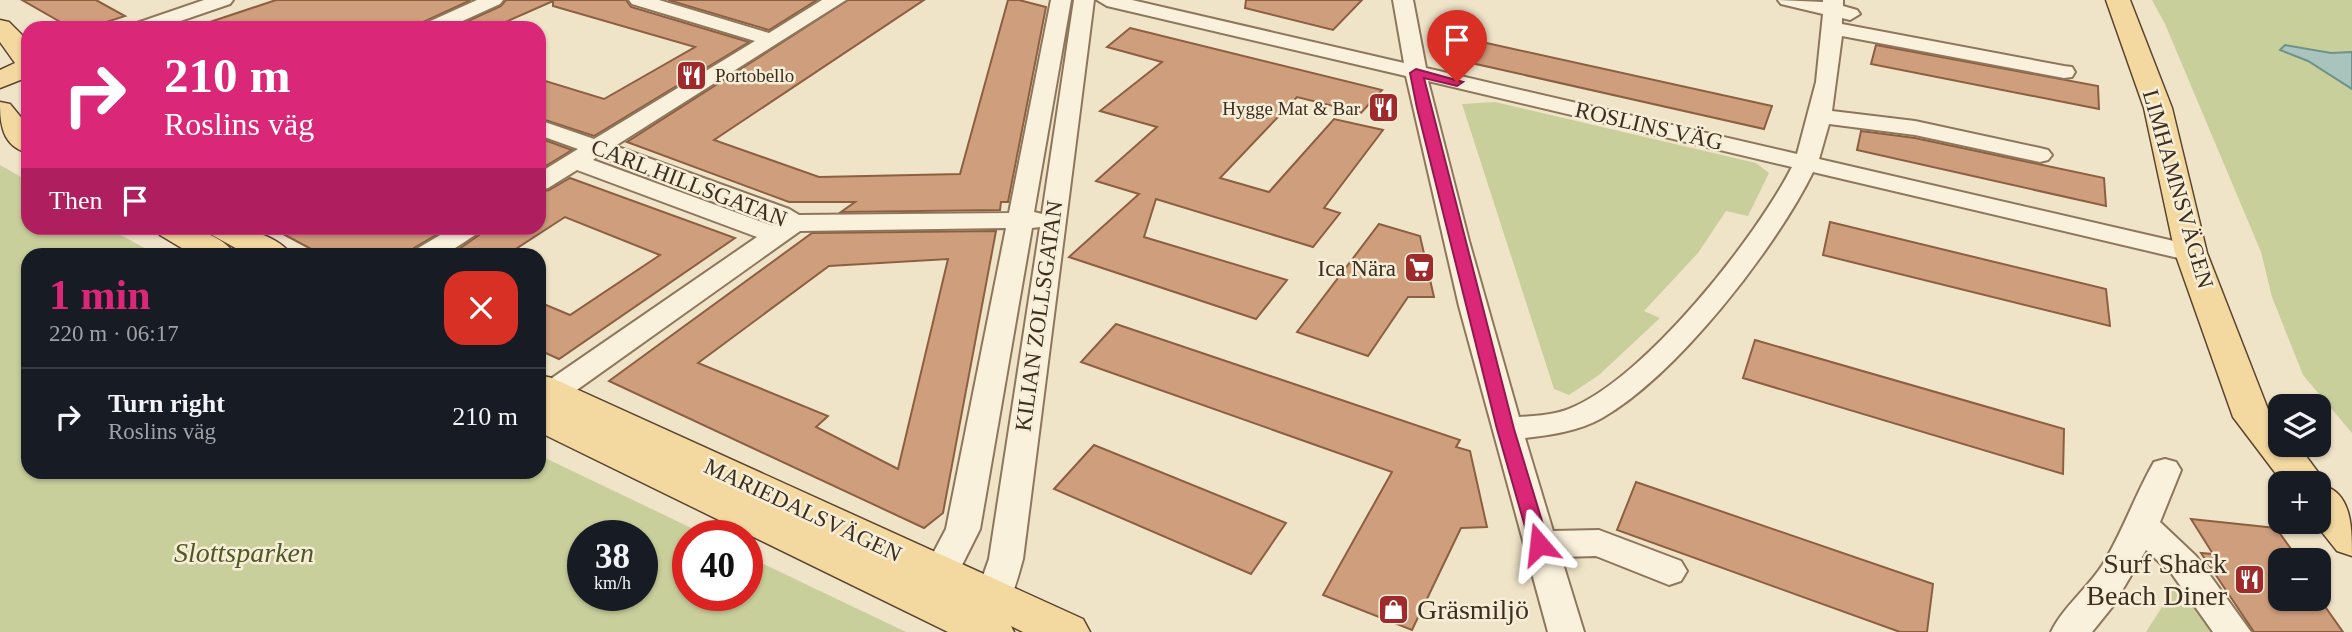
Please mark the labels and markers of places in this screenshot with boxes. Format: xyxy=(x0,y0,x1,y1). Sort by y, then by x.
pin xyxy=(1427,10,1487,82)
restaurant icon: Portobello xyxy=(675,58,709,92)
place label: Portobello xyxy=(715,65,794,86)
restaurant icon: Hygge Mat & Bar xyxy=(1366,91,1400,125)
place label: Hygge Mat & Bar xyxy=(1222,98,1361,119)
supermarket icon: Ica Nära xyxy=(1402,251,1436,285)
place label: Ica Nära xyxy=(1317,256,1396,281)
place label: Surf Shack Beach Diner xyxy=(2086,548,2228,611)
restaurant icon: Surf Shack Beach Diner xyxy=(2233,562,2267,596)
shop icon: Gräsmiljö xyxy=(1377,592,1411,626)
place label: Gräsmiljö xyxy=(1417,594,1529,625)

